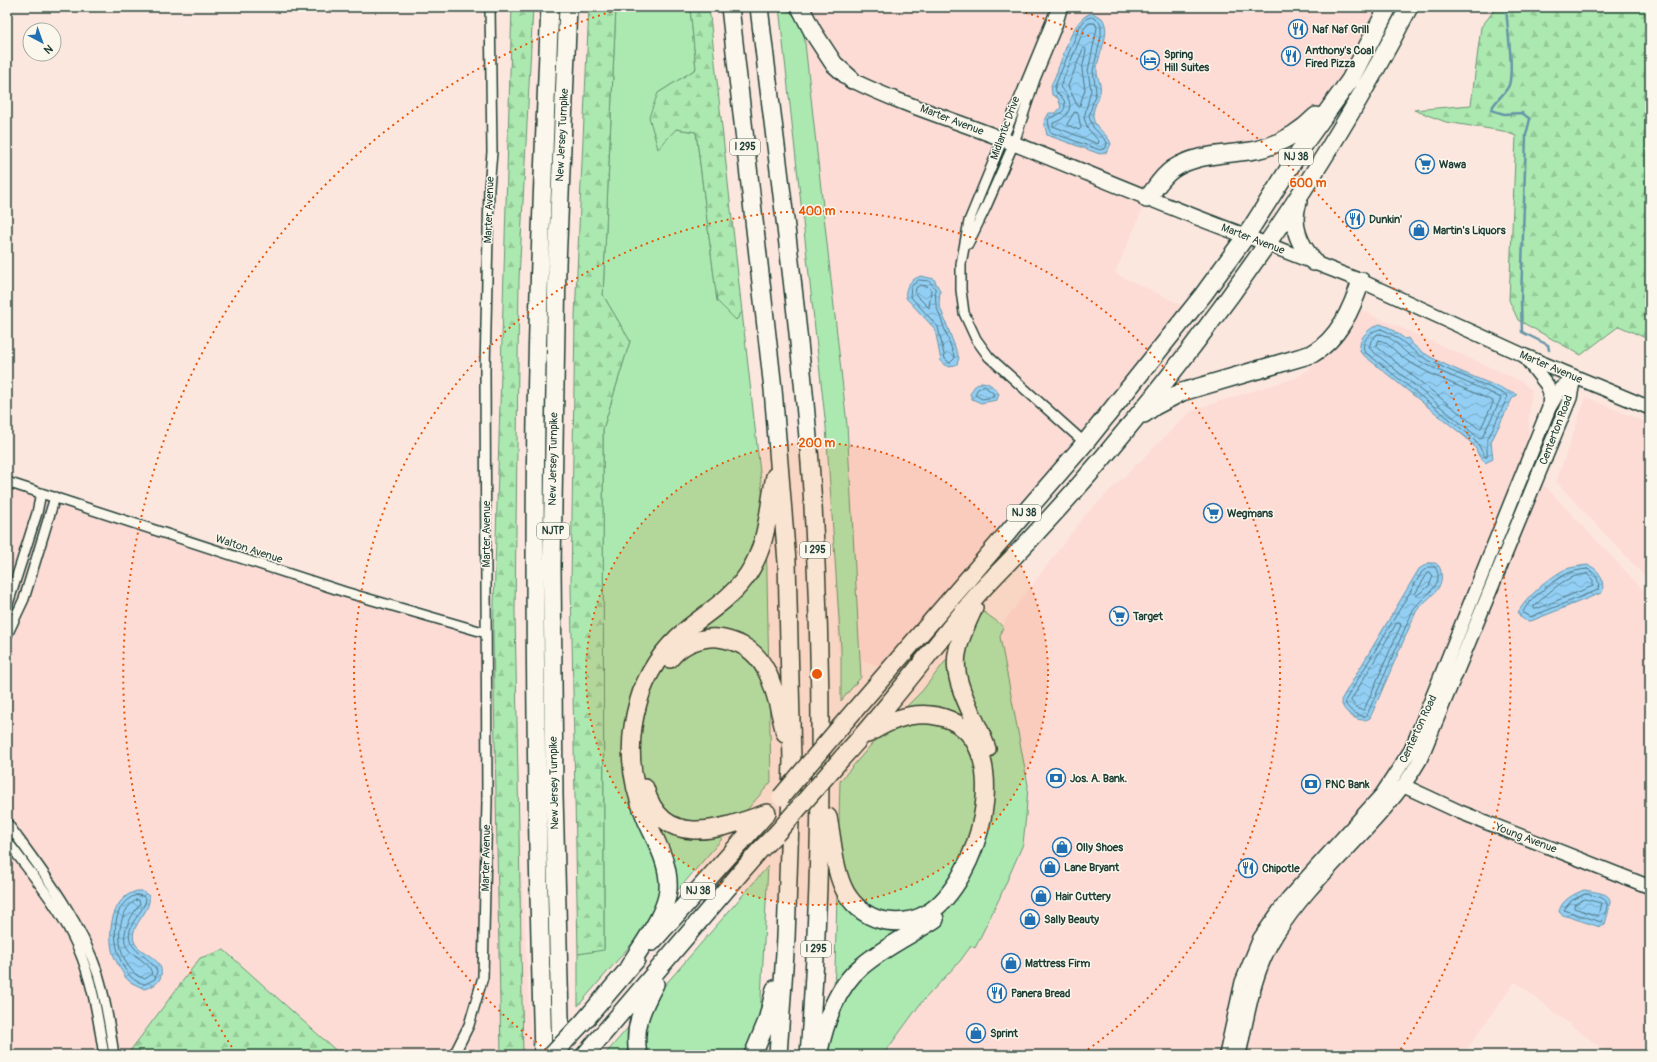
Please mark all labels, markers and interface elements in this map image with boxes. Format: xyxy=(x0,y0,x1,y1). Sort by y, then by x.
restaurant icon: Naf Naf Grill xyxy=(1287,18,1309,40)
north arrow xyxy=(22,22,62,62)
place label: Naf Naf Grill xyxy=(1312,23,1370,36)
text: N xyxy=(41,42,55,57)
place label: Anthony's Coal Fired Pizza xyxy=(1305,44,1374,70)
restaurant icon: Anthony's Coal Fired Pizza xyxy=(1280,45,1302,67)
place label: Spring Hill Suites xyxy=(1164,48,1209,74)
hotel icon: Spring Hill Suites xyxy=(1139,49,1161,71)
street label: New Jersey Turnpike xyxy=(553,87,571,182)
street label: Midlantic Drive xyxy=(987,94,1023,162)
street label: Marter Avenue xyxy=(918,102,986,138)
road number: I 295 xyxy=(730,139,760,155)
road number: NJ 38 xyxy=(1279,149,1313,165)
supermarket icon: Wawa xyxy=(1414,153,1436,175)
place label: Wawa xyxy=(1439,158,1466,171)
street label: Marter Avenue xyxy=(481,176,497,244)
text: 600 m xyxy=(1290,176,1327,191)
text: 400 m xyxy=(798,204,836,219)
restaurant icon: Dunkin' xyxy=(1344,208,1366,230)
place label: Dunkin' xyxy=(1369,213,1402,226)
shop icon: Martin's Liquors xyxy=(1408,219,1430,241)
street label: Marter Avenue xyxy=(1219,221,1287,257)
place label: Martin's Liquors xyxy=(1433,224,1506,237)
street label: Marter Avenue xyxy=(1518,348,1585,386)
street label: Centerton Road xyxy=(1537,393,1575,467)
street label: New Jersey Turnpike xyxy=(546,412,560,506)
text: 200 m xyxy=(799,436,836,451)
street label: Marter Avenue xyxy=(480,500,493,567)
supermarket icon: Wegmans xyxy=(1202,502,1224,524)
road number: NJ 38 xyxy=(1007,505,1041,521)
place label: Wegmans xyxy=(1227,507,1273,520)
road number: NJTP xyxy=(537,523,569,539)
street label: Walton Avenue xyxy=(214,532,285,566)
road number: I 295 xyxy=(800,542,830,558)
supermarket icon: Target xyxy=(1108,605,1130,627)
place label: Target xyxy=(1132,610,1163,623)
centre of rings xyxy=(810,667,824,681)
street label: Centerton Road xyxy=(1397,693,1439,765)
street label: New Jersey Turnpike xyxy=(547,736,561,830)
bank icon: Jos. A. Bank. xyxy=(1045,767,1067,789)
place label: Jos. A. Bank. xyxy=(1070,772,1127,785)
bank icon: PNC Bank xyxy=(1300,773,1322,795)
place label: PNC Bank xyxy=(1325,778,1370,791)
street label: Young Avenue xyxy=(1492,820,1559,856)
street label: Marter Avenue xyxy=(479,824,493,892)
shop icon: Olly Shoes xyxy=(1051,836,1073,858)
place label: Olly Shoes xyxy=(1076,841,1123,854)
shop icon: Lane Bryant xyxy=(1039,856,1061,878)
restaurant icon: Chipotle xyxy=(1237,857,1259,879)
place label: Lane Bryant xyxy=(1064,861,1120,874)
place label: Chipotle xyxy=(1262,862,1300,875)
road number: NJ 38 xyxy=(681,883,715,899)
shop icon: Hair Cuttery xyxy=(1030,885,1052,907)
place label: Hair Cuttery xyxy=(1055,890,1111,903)
shop icon: Sally Beauty xyxy=(1019,908,1041,930)
place label: Sally Beauty xyxy=(1044,913,1099,926)
road number: I 295 xyxy=(801,941,831,957)
shop icon: Mattress Firm xyxy=(1000,952,1022,974)
place label: Mattress Firm xyxy=(1025,957,1090,970)
restaurant icon: Panera Bread xyxy=(986,982,1008,1004)
place label: Panera Bread xyxy=(1011,987,1070,1000)
shop icon: Sprint xyxy=(965,1022,987,1044)
place label: Sprint xyxy=(990,1027,1018,1040)

